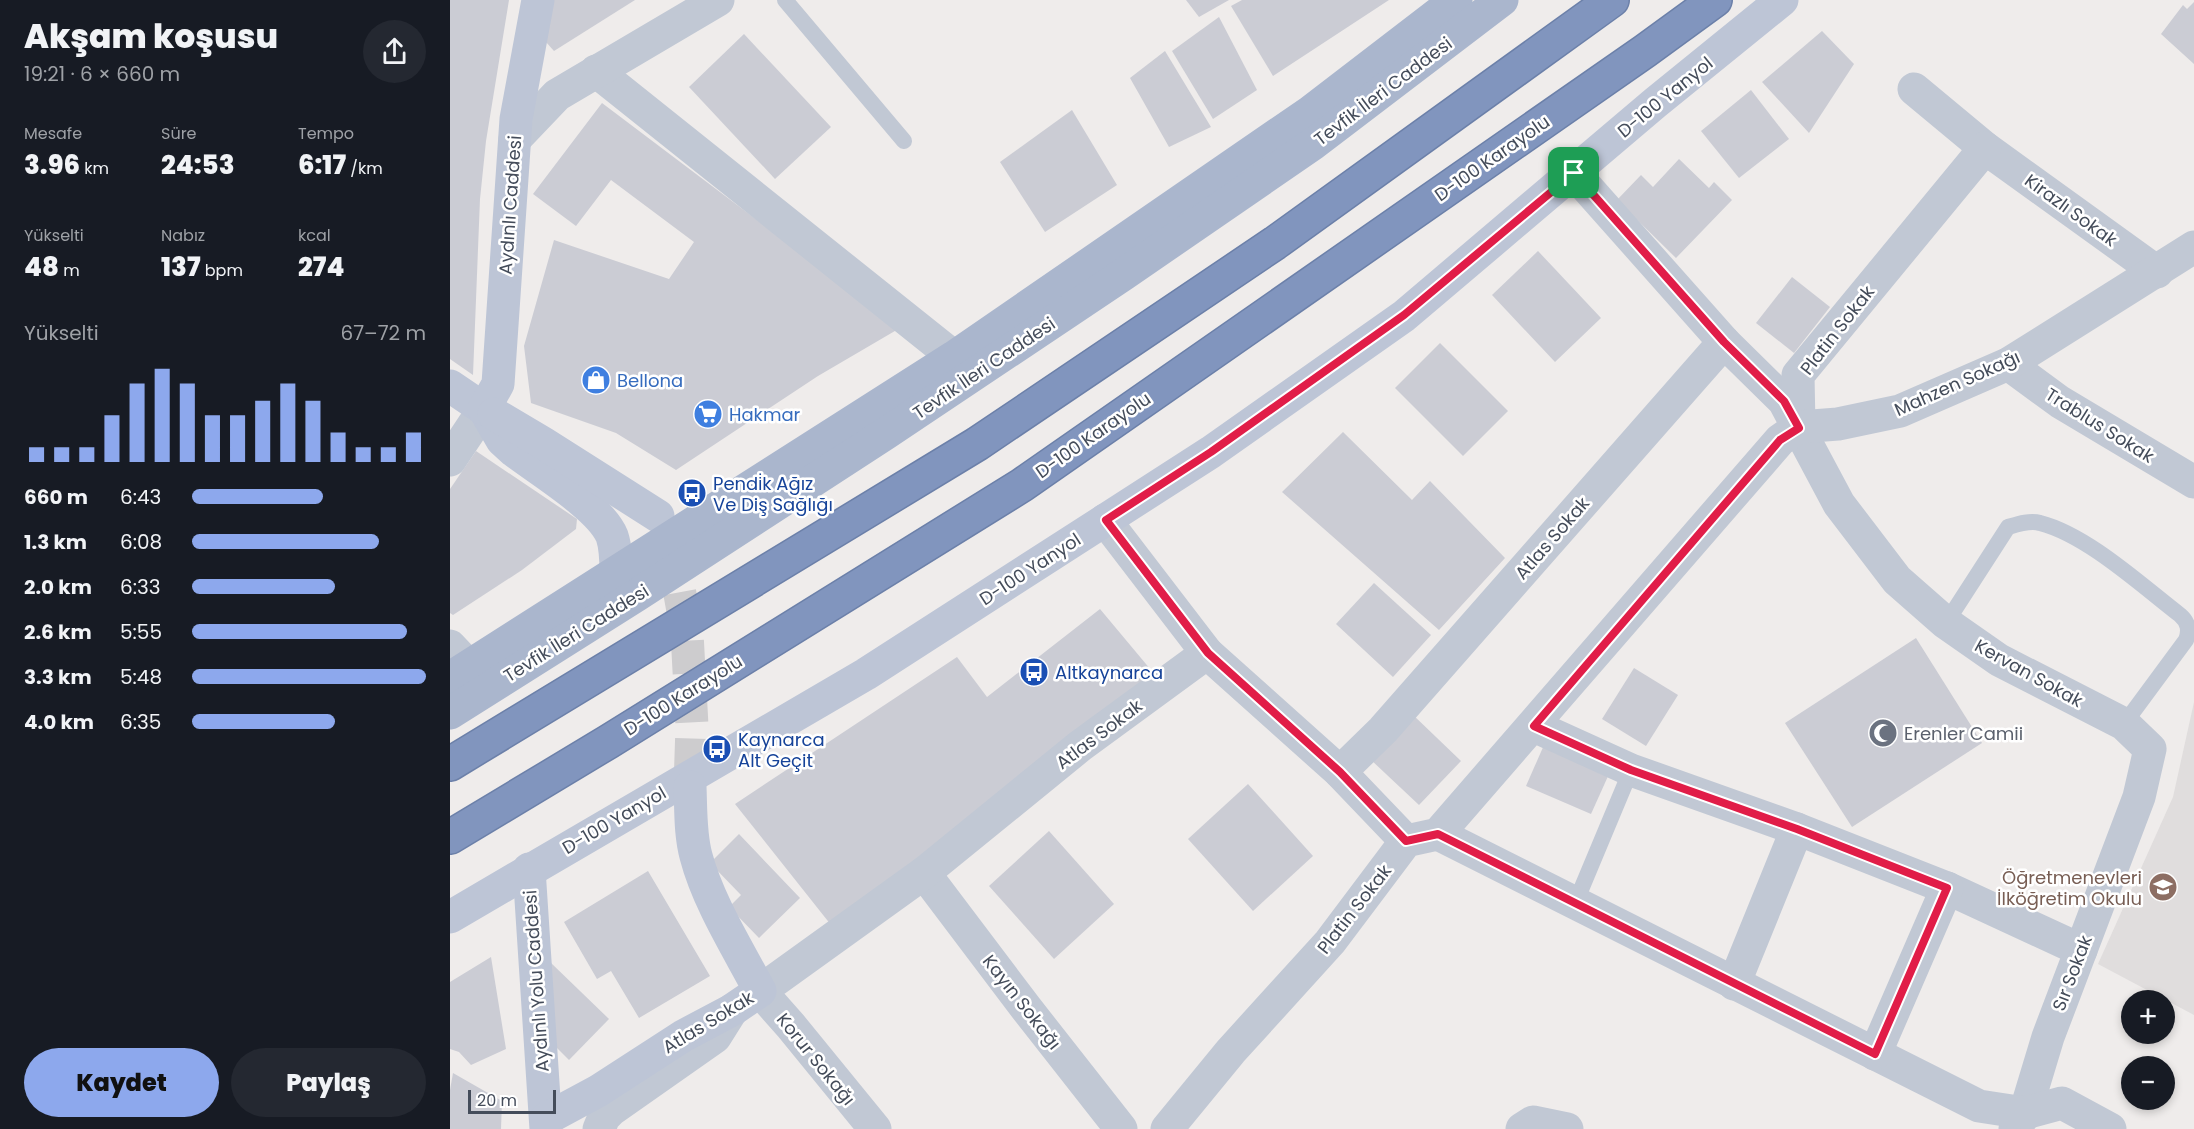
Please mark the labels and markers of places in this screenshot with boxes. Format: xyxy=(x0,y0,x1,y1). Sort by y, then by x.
pin xyxy=(1548,147,1599,198)
shop icon: Bellona xyxy=(580,364,612,396)
place label: Bellona xyxy=(617,368,683,393)
supermarket icon: Hakmar xyxy=(692,398,724,430)
place label: Hakmar xyxy=(729,402,801,427)
place label: Pendi̇k Ağız Ve Diş Sağlığı xyxy=(713,471,833,517)
bus stop icon: Pendi̇k Ağız Ve Diş Sağlığı xyxy=(676,477,708,509)
bus stop icon: Altkaynarca xyxy=(1018,656,1050,688)
place label: Altkaynarca xyxy=(1055,660,1163,685)
mosque icon: Erenler Camii xyxy=(1867,717,1899,749)
place label: Erenler Camii xyxy=(1904,721,2023,746)
place label: Kaynarca Alt Geçit xyxy=(738,727,825,773)
bus stop icon: Kaynarca Alt Geçit xyxy=(701,733,733,765)
place label: Öğretmenevleri İlköğretim Okulu xyxy=(1997,865,2142,911)
school or university icon: Öğretmenevleri İlköğretim Okulu xyxy=(2147,871,2179,903)

